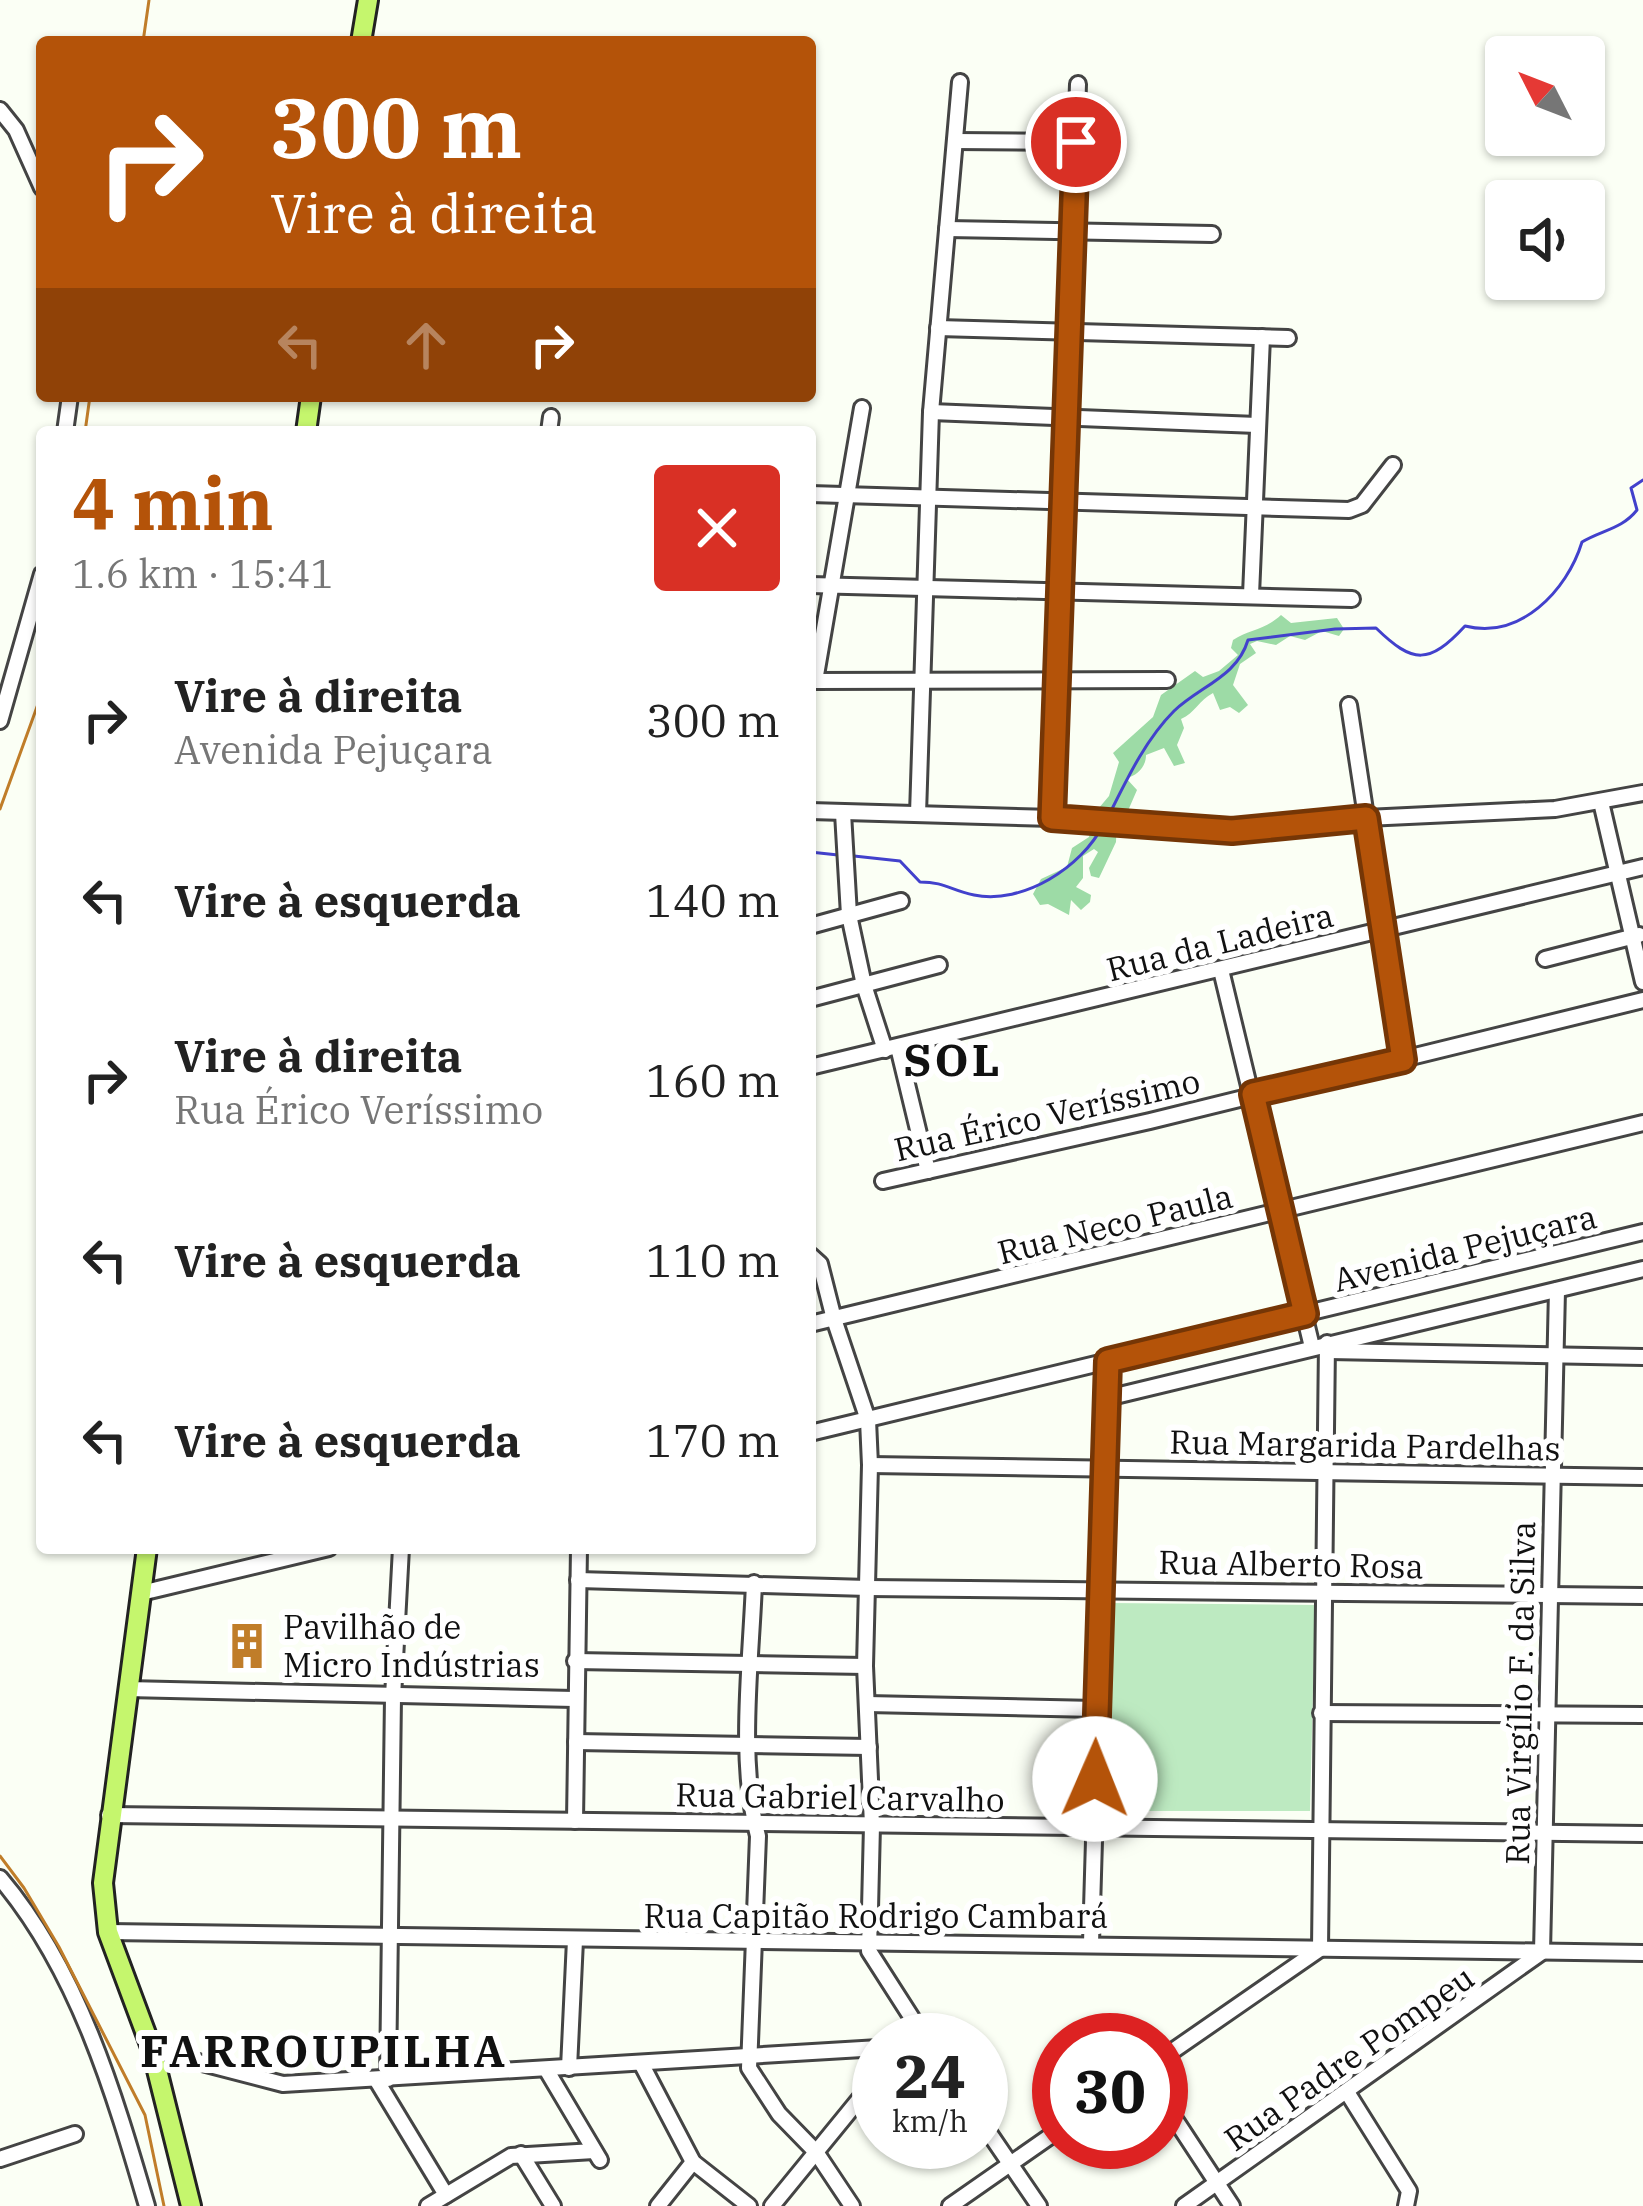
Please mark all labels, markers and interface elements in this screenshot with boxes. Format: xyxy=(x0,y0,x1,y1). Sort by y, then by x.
north arrow xyxy=(1485,36,1605,156)
map controls xyxy=(1485,36,1605,300)
text: 300 m xyxy=(270,72,522,181)
icon: right xyxy=(72,84,228,240)
pin xyxy=(1025,91,1127,193)
icon: arrive xyxy=(1043,109,1109,175)
text: Vire à direita xyxy=(270,178,597,248)
button: sound xyxy=(1485,180,1605,300)
icon: left xyxy=(267,312,333,378)
icon: ahead xyxy=(393,312,459,378)
icon: right xyxy=(519,312,585,378)
text: 4 min xyxy=(72,456,274,550)
button: close xyxy=(654,465,780,591)
text: 1.6 km · 15:41 xyxy=(72,548,334,599)
text: Vire à direita xyxy=(174,666,462,724)
icon: right xyxy=(72,687,138,753)
text: 300 m xyxy=(646,691,780,749)
text: Avenida Pejuçara xyxy=(174,724,493,775)
icon: left xyxy=(72,867,138,933)
text: Vire à esquerda xyxy=(174,871,521,929)
text: 140 m xyxy=(646,871,780,929)
street label: Rua da Ladeira xyxy=(1102,893,1338,990)
text: Vire à direita xyxy=(174,1026,462,1084)
district label: SOL xyxy=(903,1030,1003,1088)
icon: right xyxy=(72,1047,138,1113)
text: 160 m xyxy=(646,1051,780,1109)
street label: Rua Érico Veríssimo xyxy=(890,1058,1204,1171)
text: Rua Érico Veríssimo xyxy=(174,1084,543,1135)
street label: Rua Neco Paula xyxy=(993,1174,1237,1273)
street label: Avenida Pejuçara xyxy=(1329,1194,1601,1301)
icon: left xyxy=(72,1227,138,1293)
text: Vire à esquerda xyxy=(174,1231,521,1289)
text: 110 m xyxy=(646,1231,780,1289)
icon: left xyxy=(72,1407,138,1473)
text: Vire à esquerda xyxy=(174,1411,521,1469)
text: 170 m xyxy=(646,1411,780,1469)
street label: Rua Margarida Pardelhas xyxy=(1169,1420,1561,1469)
street label: Rua Virgílio F. da Silva xyxy=(1495,1521,1544,1865)
street label: Rua Alberto Rosa xyxy=(1158,1540,1424,1587)
place label: Pavilhão de Micro Indústrias xyxy=(283,1605,540,1686)
building icon: Pavilhão de Micro Indústrias xyxy=(222,1621,272,1671)
position arrow xyxy=(1032,1716,1158,1842)
street label: Rua Gabriel Carvalho xyxy=(675,1772,1005,1821)
street label: Rua Capitão Rodrigo Cambará xyxy=(644,1894,1108,1937)
street label: Rua Padre Pompeu xyxy=(1216,1955,1482,2160)
speed limit sign: 30 xyxy=(1032,2013,1188,2169)
district label: FARROUPILHA xyxy=(140,2021,508,2079)
text: 24 xyxy=(894,2036,966,2115)
text: km/h xyxy=(892,2101,968,2140)

